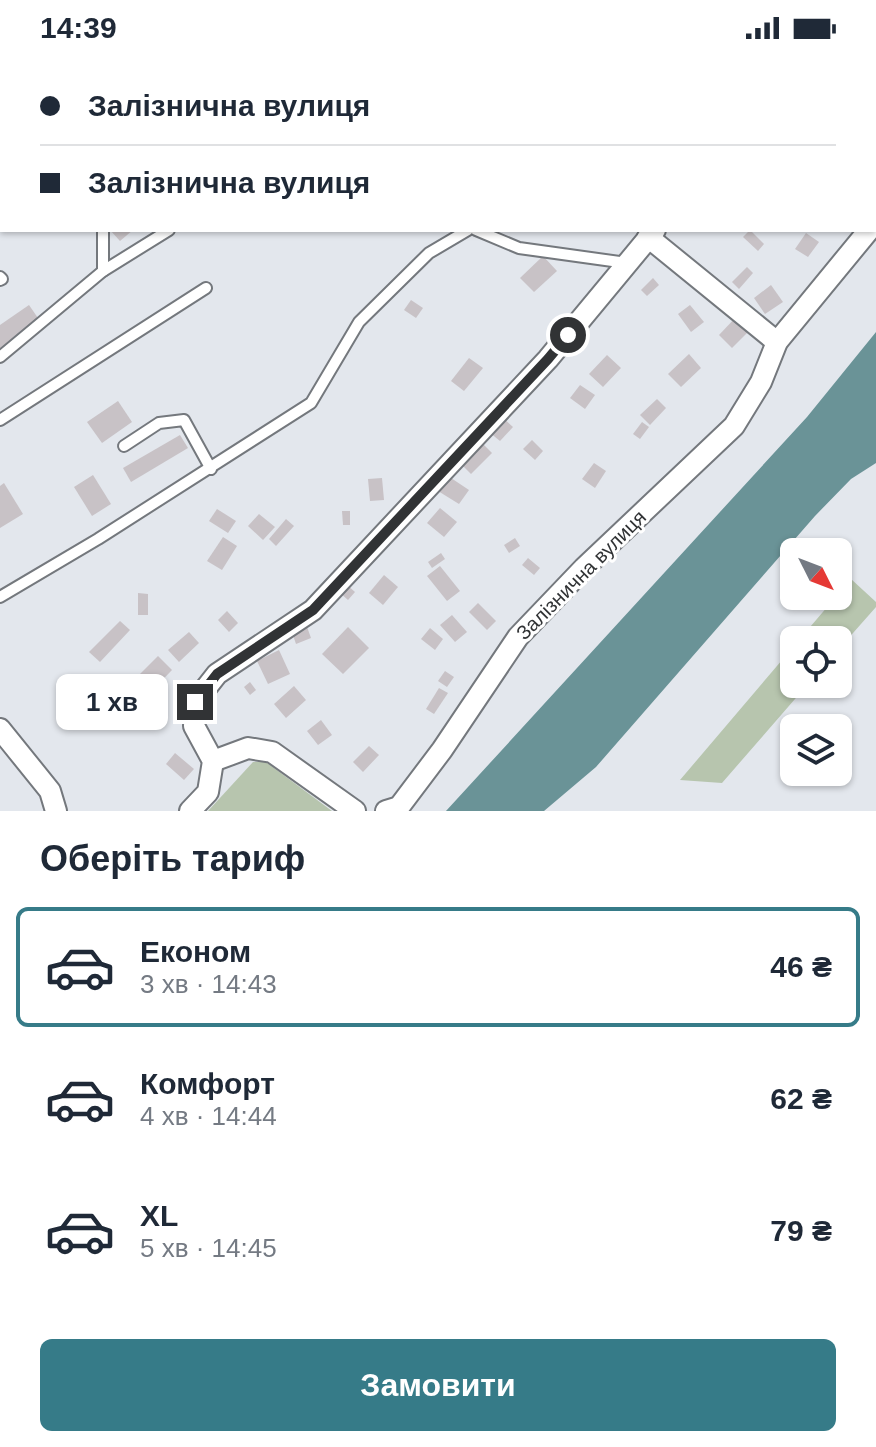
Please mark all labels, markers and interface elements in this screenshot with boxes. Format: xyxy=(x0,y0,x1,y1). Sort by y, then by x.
text: 14:39 xyxy=(40,11,117,44)
text: Залізнична вулиця xyxy=(88,89,370,122)
text: Залізнична вулиця xyxy=(88,166,370,199)
route start xyxy=(550,317,586,353)
street label: Залізнична вулиця xyxy=(512,506,650,644)
north arrow xyxy=(780,538,852,610)
map controls xyxy=(780,538,852,786)
button: locate xyxy=(780,626,852,698)
callout: 1 хв xyxy=(55,674,167,730)
route end xyxy=(177,684,213,720)
text: 1 хв xyxy=(86,687,138,717)
button: layers xyxy=(780,714,852,786)
text: Оберіть тариф xyxy=(40,838,305,879)
icon: car xyxy=(44,931,116,1003)
text: Економ xyxy=(140,935,251,968)
text: 46 ₴ xyxy=(770,950,832,983)
text: 3 хв · 14:43 xyxy=(140,969,277,999)
icon: car xyxy=(44,1063,116,1135)
text: Комфорт xyxy=(140,1067,275,1100)
text: 62 ₴ xyxy=(770,1082,832,1115)
text: 4 хв · 14:44 xyxy=(140,1101,277,1131)
icon: car xyxy=(44,1195,116,1267)
text: XL xyxy=(140,1199,178,1232)
text: 79 ₴ xyxy=(770,1214,832,1247)
text: 5 хв · 14:45 xyxy=(140,1233,277,1263)
button: Замовити xyxy=(40,1339,836,1431)

